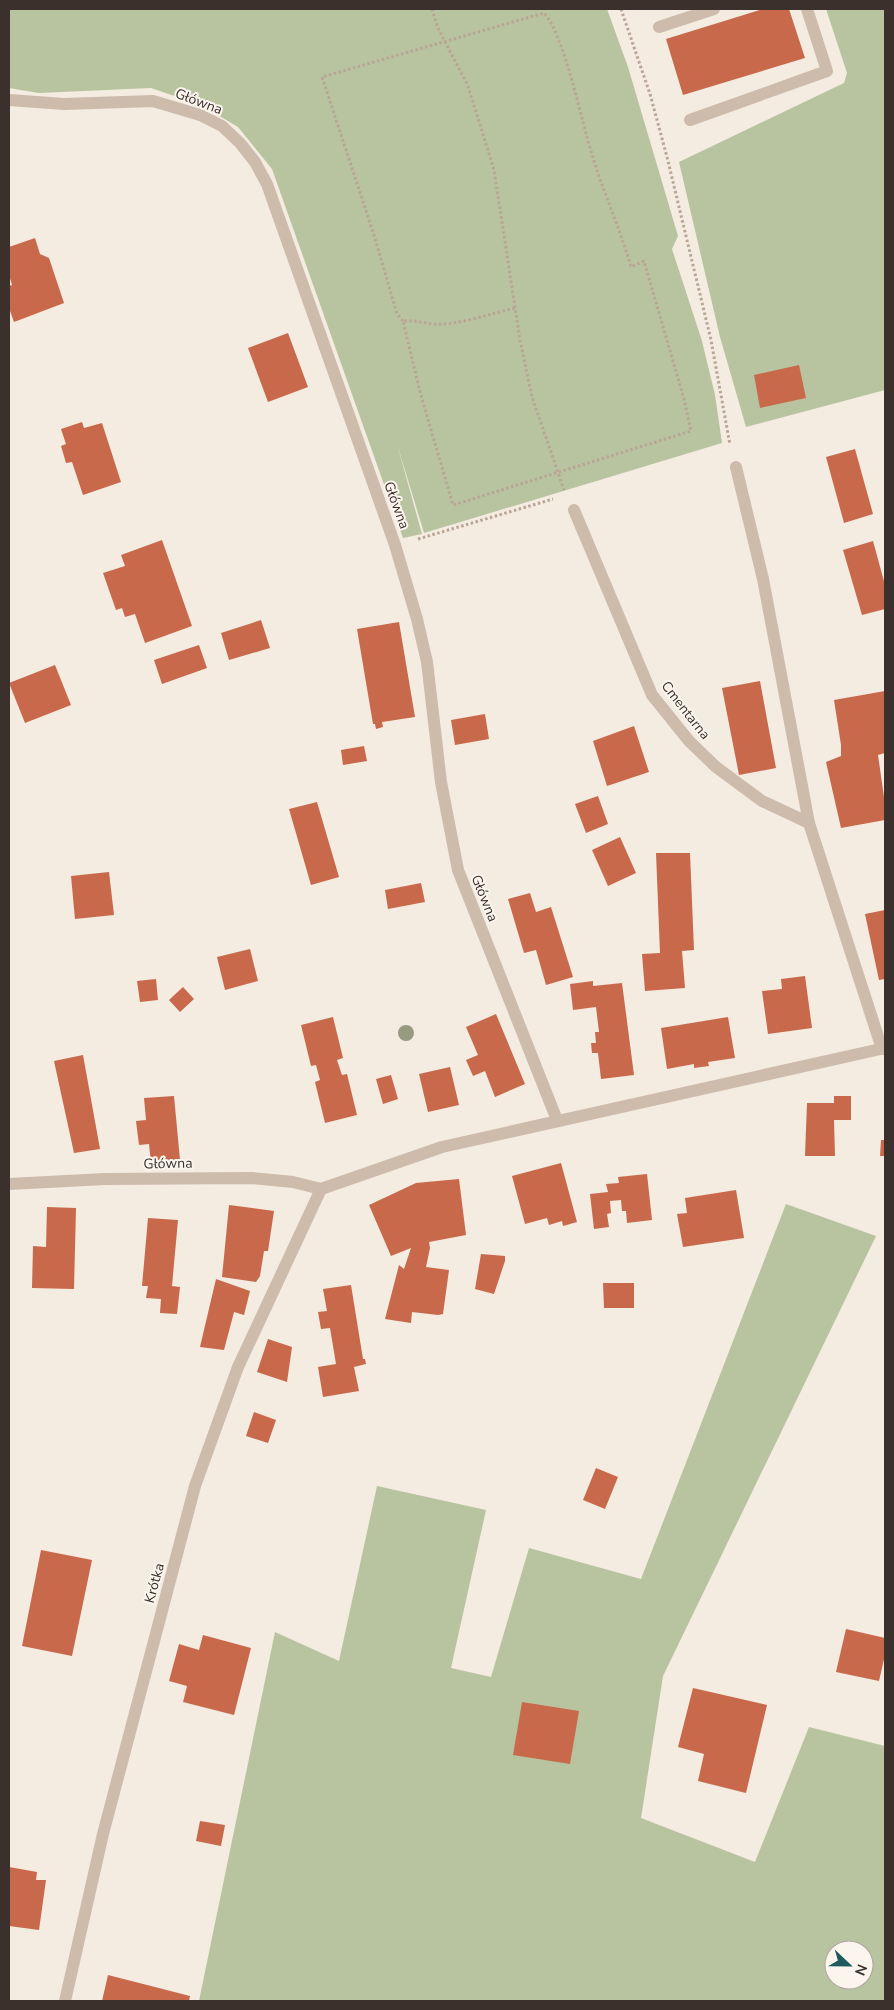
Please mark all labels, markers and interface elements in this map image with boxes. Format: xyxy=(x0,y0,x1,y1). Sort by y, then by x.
street label: Główna xyxy=(173,84,225,119)
street label: Główna xyxy=(379,479,414,531)
street label: Cmentarna xyxy=(657,677,714,744)
street label: Główna xyxy=(467,872,503,924)
street label: Główna xyxy=(143,1154,193,1173)
street label: Krótka xyxy=(140,1561,169,1605)
north arrow xyxy=(824,1940,874,1990)
text: N xyxy=(850,1961,871,1978)

